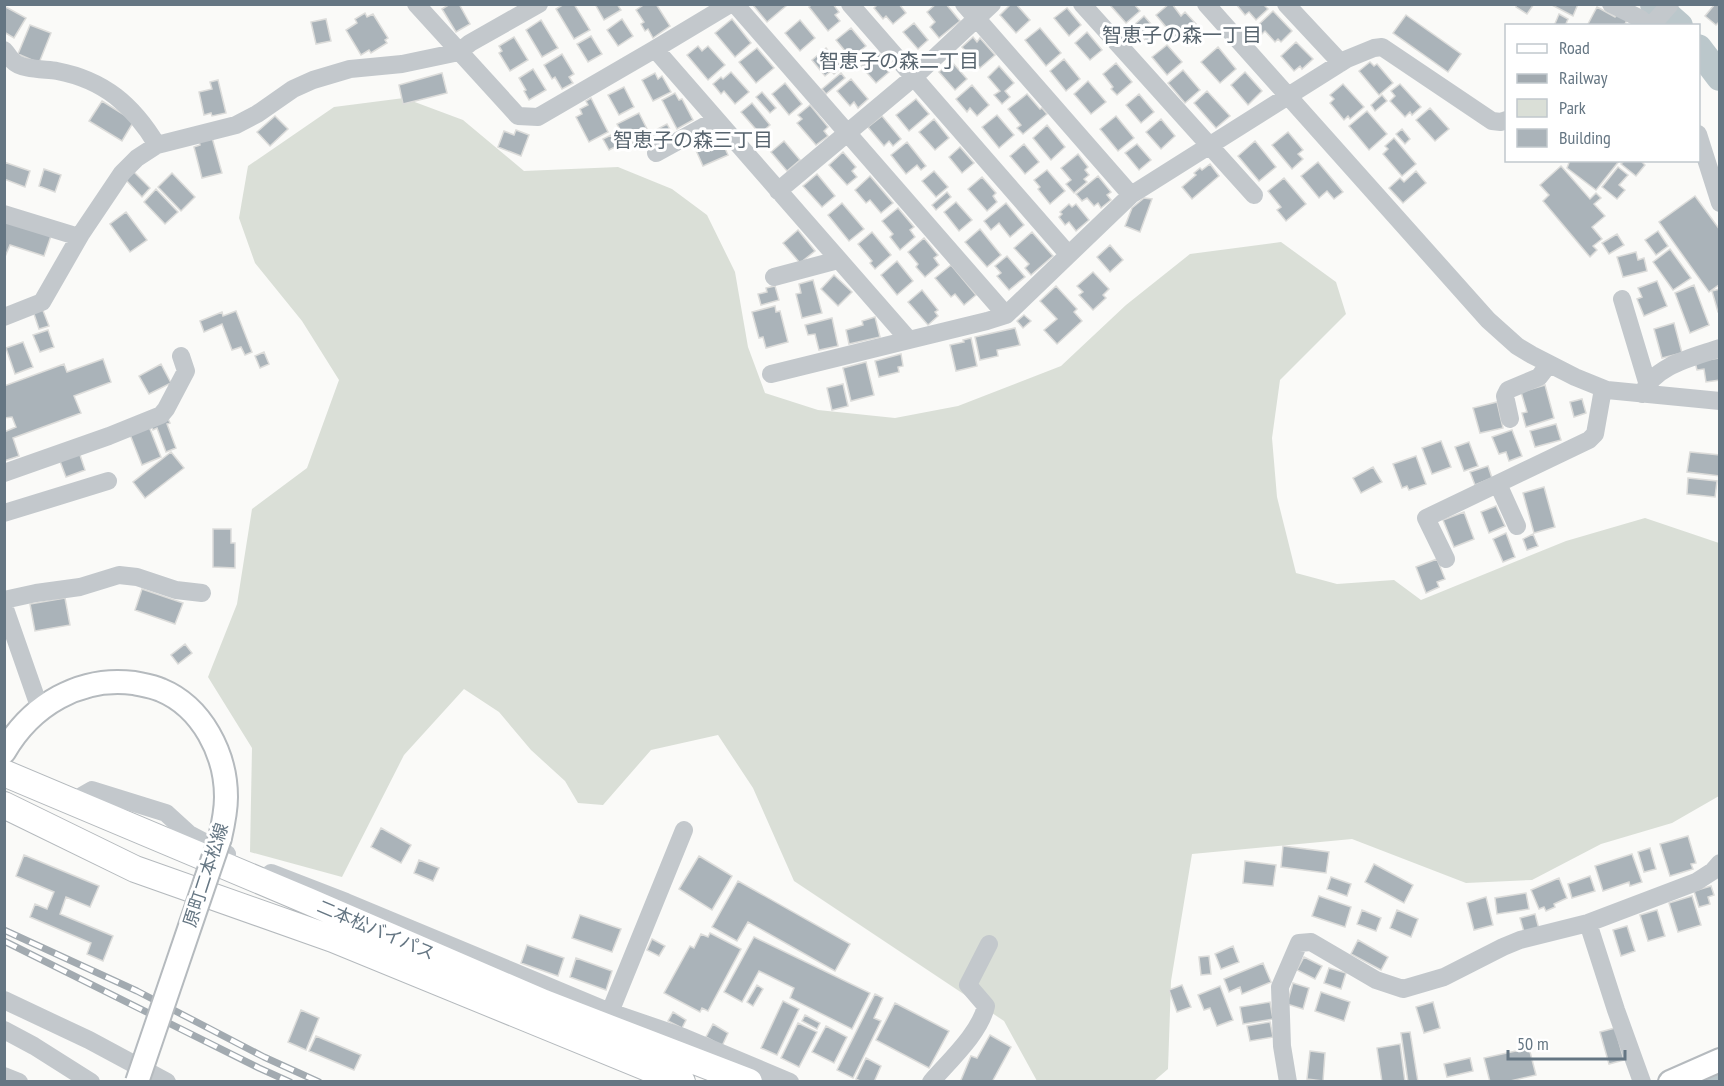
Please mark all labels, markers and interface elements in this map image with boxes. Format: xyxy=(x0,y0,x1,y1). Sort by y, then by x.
district label: 智恵子の森一丁目 xyxy=(1102,22,1262,48)
legend xyxy=(1505,24,1700,162)
text: Road xyxy=(1559,36,1590,59)
district label: 智恵子の森二丁目 xyxy=(819,48,979,74)
text: Railway xyxy=(1559,66,1608,89)
text: Park xyxy=(1559,96,1586,119)
text: Building xyxy=(1559,126,1611,149)
district label: 智恵子の森三丁目 xyxy=(613,127,773,153)
street label: 原町二本松線 xyxy=(178,820,233,930)
street label: 二本松バイパス xyxy=(314,894,439,965)
scale bar xyxy=(1508,1023,1625,1061)
text: 50 m xyxy=(1517,1032,1549,1055)

